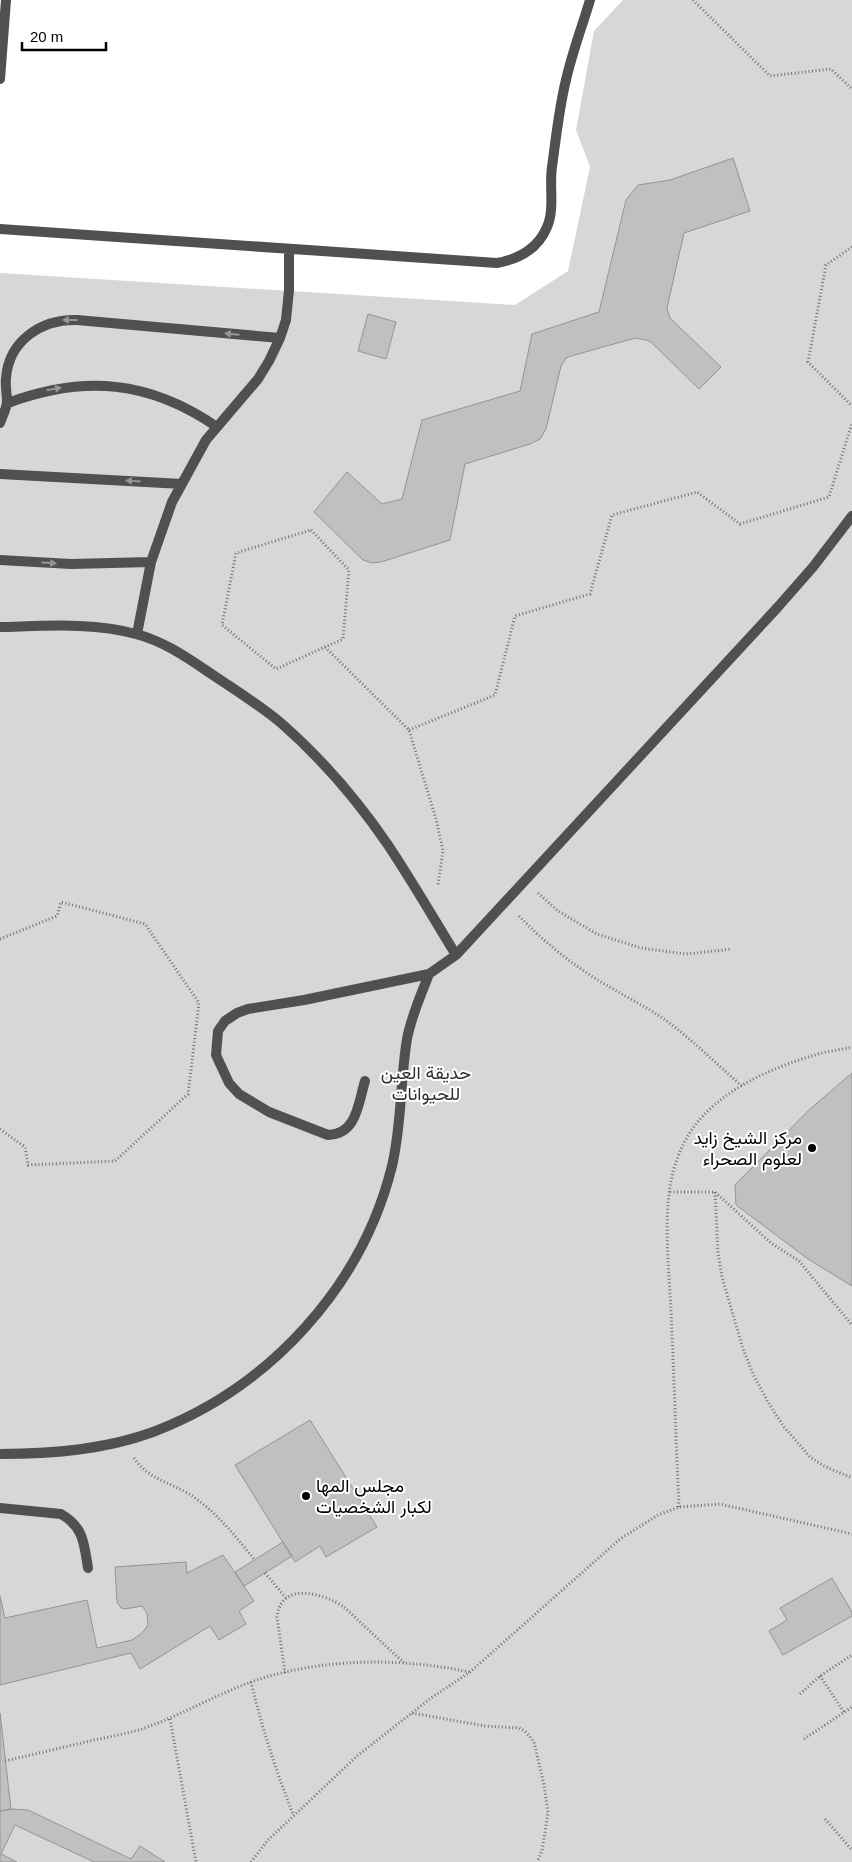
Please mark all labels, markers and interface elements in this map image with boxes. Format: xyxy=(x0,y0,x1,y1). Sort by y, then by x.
scale bar xyxy=(22,20,106,52)
text: 20 m xyxy=(30,28,63,45)
one-way arrow xyxy=(61,316,77,324)
one-way arrow xyxy=(223,329,239,337)
one-way arrow xyxy=(47,385,63,393)
one-way arrow xyxy=(125,477,141,485)
one-way arrow xyxy=(41,559,57,567)
park label: حديقة العين للحيوانات xyxy=(381,1063,471,1105)
place label: مركز الشيخ زايد لعلوم الصحراء xyxy=(693,1128,802,1171)
marker: مركز الشيخ زايد لعلوم الصحراء xyxy=(806,1142,818,1154)
place label: مجلس المها لكبار الشخصيات xyxy=(316,1476,432,1518)
marker: مجلس المها لكبار الشخصيات xyxy=(300,1490,312,1502)

